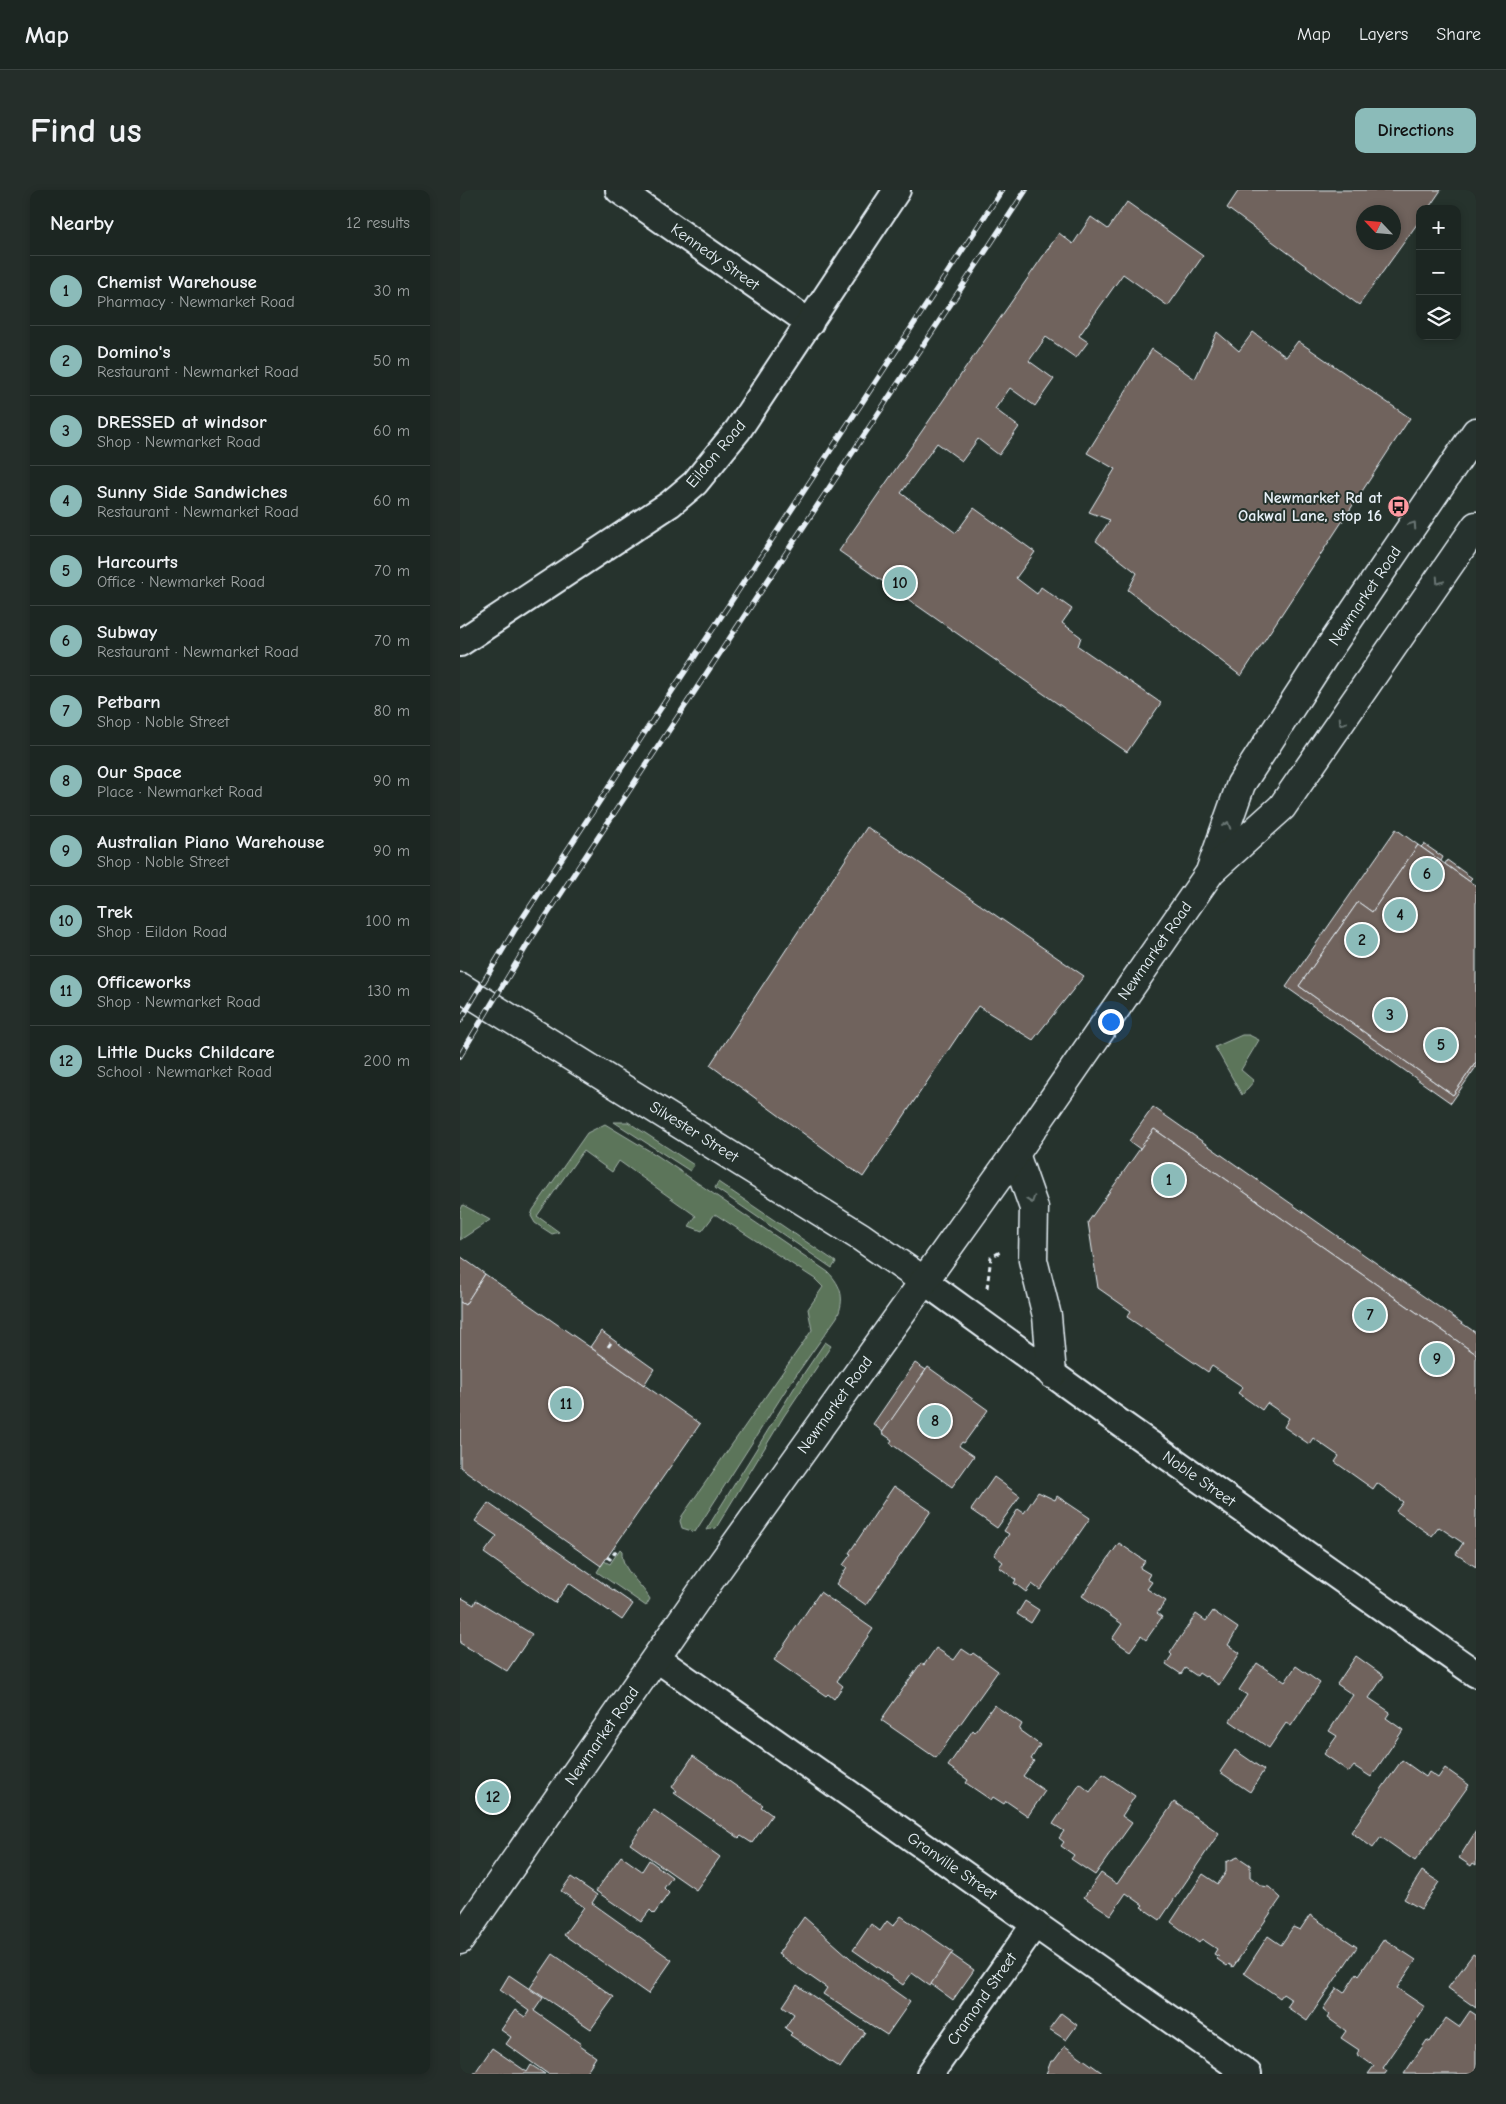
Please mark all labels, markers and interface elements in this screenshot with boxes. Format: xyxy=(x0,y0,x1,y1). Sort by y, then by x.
text: Map xyxy=(25,21,69,49)
text: Map xyxy=(1297,24,1331,45)
text: Layers xyxy=(1359,24,1408,45)
text: Share xyxy=(1436,24,1481,45)
button: Directions xyxy=(1355,108,1476,153)
text: Find us xyxy=(30,110,142,151)
north arrow xyxy=(1356,205,1401,250)
map controls xyxy=(1416,205,1461,340)
button: + xyxy=(1416,205,1461,250)
text: Nearby xyxy=(50,211,114,235)
text: 12 results xyxy=(346,214,410,232)
street label: Kennedy Street xyxy=(667,220,763,294)
button: − xyxy=(1416,250,1461,295)
text: Chemist Warehouse xyxy=(97,271,257,293)
text: 1 xyxy=(63,282,69,300)
text: 30 m xyxy=(374,282,410,300)
text: Pharmacy · Newmarket Road xyxy=(97,293,295,311)
button: layers xyxy=(1416,295,1461,340)
text: Domino's xyxy=(97,341,171,363)
text: 2 xyxy=(62,352,70,370)
text: 50 m xyxy=(373,352,410,370)
text: Restaurant · Newmarket Road xyxy=(97,363,299,381)
text: DRESSED at windsor xyxy=(97,411,267,433)
street label: Eildon Road xyxy=(683,417,749,491)
text: 3 xyxy=(62,422,70,440)
text: 60 m xyxy=(373,422,410,440)
text: Shop · Newmarket Road xyxy=(97,433,261,451)
text: Sunny Side Sandwiches xyxy=(97,481,287,503)
place label: Newmarket Rd at Oakwal Lane, stop 16 xyxy=(1238,489,1383,525)
text: 4 xyxy=(62,492,70,510)
text: 60 m xyxy=(373,492,410,510)
bus stop icon: Newmarket Rd at Oakwal Lane, stop 16 xyxy=(1386,495,1410,519)
text: Restaurant · Newmarket Road xyxy=(97,503,299,521)
one-way arrow xyxy=(1407,522,1416,531)
street label: Newmarket Road xyxy=(1325,543,1405,649)
text: Harcourts xyxy=(97,551,178,573)
text: 5 xyxy=(62,562,70,580)
text: 70 m xyxy=(374,562,410,580)
pin: 10 xyxy=(884,564,916,602)
text: Office · Newmarket Road xyxy=(97,573,265,591)
one-way arrow xyxy=(1436,575,1445,585)
text: Subway xyxy=(97,621,157,643)
text: 6 xyxy=(62,632,70,650)
text: 70 m xyxy=(374,632,410,650)
text: Restaurant · Newmarket Road xyxy=(97,643,299,661)
text: Petbarn xyxy=(97,691,161,713)
text: 7 xyxy=(62,702,70,720)
text: 80 m xyxy=(373,702,410,720)
text: Shop · Noble Street xyxy=(97,713,229,731)
one-way arrow xyxy=(1339,716,1348,725)
text: Our Space xyxy=(97,761,182,783)
text: 8 xyxy=(62,772,70,790)
text: 90 m xyxy=(373,772,410,790)
text: Place · Newmarket Road xyxy=(97,783,263,801)
one-way arrow xyxy=(1221,821,1231,829)
text: Australian Piano Warehouse xyxy=(97,831,324,853)
text: 9 xyxy=(62,842,70,860)
text: 90 m xyxy=(373,842,410,860)
text: Shop · Noble Street xyxy=(97,853,229,871)
pin: 6 xyxy=(1411,855,1443,893)
pin: 4 xyxy=(1384,896,1416,934)
street label: Newmarket Road xyxy=(1114,898,1196,1004)
text: Trek xyxy=(97,901,133,923)
text: 10 xyxy=(58,912,74,930)
text: 100 m xyxy=(366,912,410,930)
pin: 2 xyxy=(1346,921,1378,959)
text: Shop · Eildon Road xyxy=(97,923,227,941)
text: Officeworks xyxy=(97,971,191,993)
text: 11 xyxy=(60,982,72,1000)
text: 130 m xyxy=(367,982,410,1000)
text: Shop · Newmarket Road xyxy=(97,993,261,1011)
pin: 3 xyxy=(1374,996,1406,1034)
your location xyxy=(1098,1009,1124,1035)
pin: 5 xyxy=(1425,1026,1457,1064)
text: Little Ducks Childcare xyxy=(97,1041,275,1063)
text: 12 xyxy=(59,1052,73,1070)
text: 200 m xyxy=(364,1052,410,1070)
text: School · Newmarket Road xyxy=(97,1063,272,1081)
street label: Silvester Street xyxy=(646,1098,742,1167)
pin: 1 xyxy=(1153,1161,1185,1199)
one-way arrow xyxy=(1025,1195,1035,1204)
pin: 7 xyxy=(1354,1296,1386,1334)
pin: 9 xyxy=(1421,1340,1453,1378)
street label: Newmarket Road xyxy=(794,1353,876,1457)
pin: 11 xyxy=(550,1385,582,1423)
pin: 8 xyxy=(919,1402,951,1440)
street label: Noble Street xyxy=(1159,1447,1239,1511)
street label: Newmarket Road xyxy=(561,1683,643,1789)
pin: 12 xyxy=(477,1778,509,1816)
street label: Granville Street xyxy=(904,1828,1001,1904)
street label: Cramond Street xyxy=(943,1949,1021,2049)

